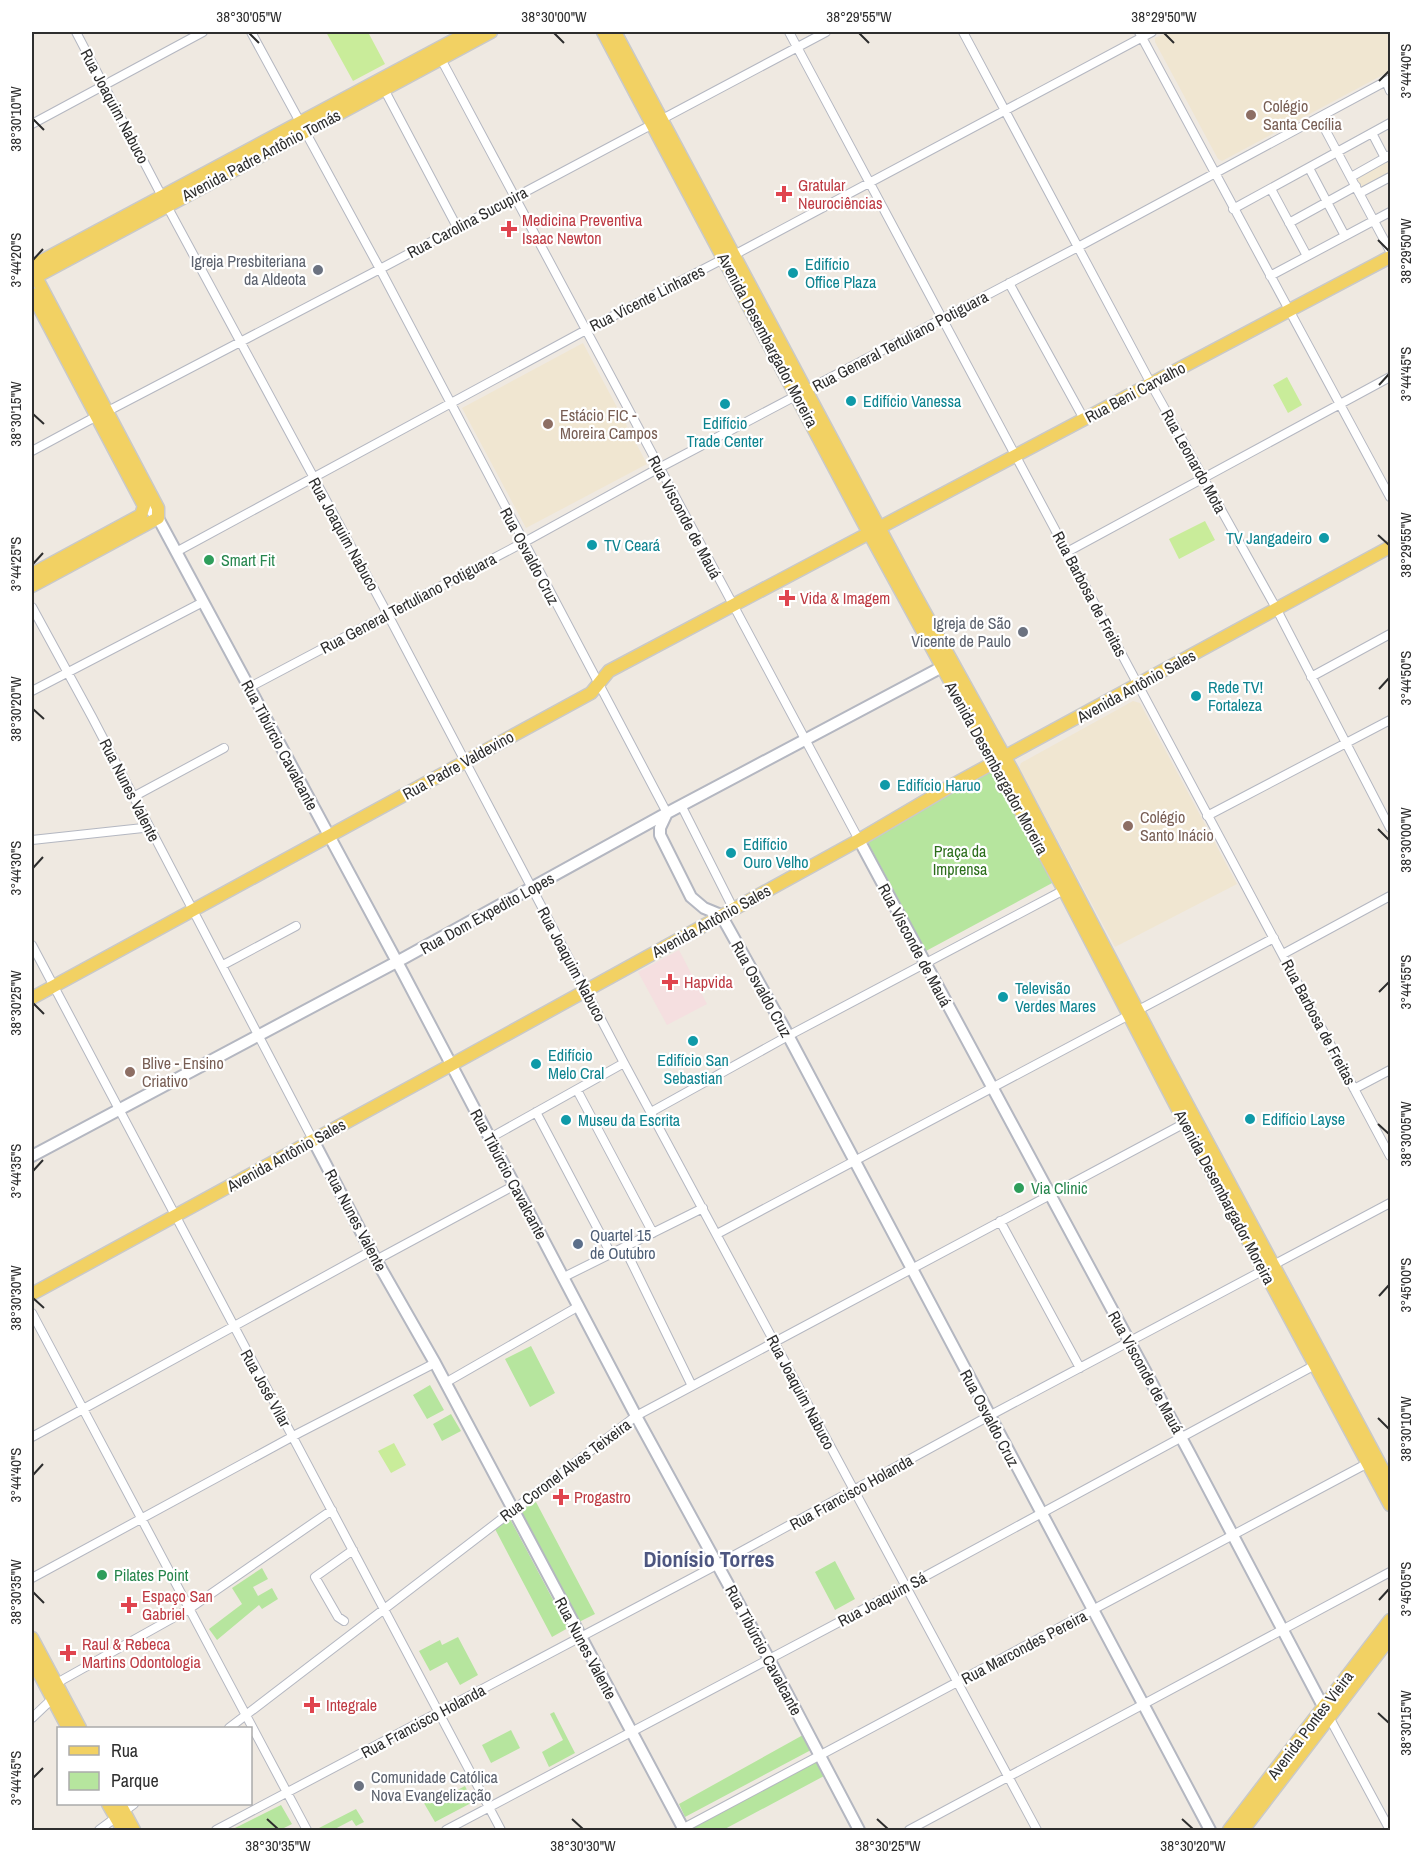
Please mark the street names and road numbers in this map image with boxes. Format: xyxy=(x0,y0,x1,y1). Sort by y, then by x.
street label: Rua Joaquim Nabuco xyxy=(75,45,155,167)
street label: Avenida Padre Antônio Tomás xyxy=(177,104,344,207)
street label: Rua Carolina Sucupira xyxy=(403,181,532,263)
street label: Avenida Desembargador Moreira xyxy=(712,248,824,432)
street label: Rua Vicente Linhares xyxy=(586,259,708,337)
street label: Rua General Tertuliano Potiguara xyxy=(808,285,992,397)
street label: Rua Beni Carvalho xyxy=(1081,356,1189,428)
street label: Rua Leonardo Mota xyxy=(1156,405,1232,518)
street label: Rua Visconde de Mauá xyxy=(643,451,727,583)
street label: Rua Joaquim Nabuco xyxy=(304,473,384,595)
street label: Rua Osvaldo Cruz xyxy=(495,504,565,609)
street label: Rua Barbosa de Freitas xyxy=(1048,527,1132,661)
street label: Rua General Tertuliano Potiguara xyxy=(316,547,500,659)
street label: Avenida Antônio Sales xyxy=(1072,644,1199,728)
street label: Rua Tibúrcio Cavalcante xyxy=(236,676,324,814)
street label: Avenida Desembargador Moreira xyxy=(940,677,1054,859)
street label: Rua Padre Valdevino xyxy=(399,725,517,805)
street label: Rua Nunes Valente xyxy=(95,735,165,845)
street label: Rua Dom Expedito Lopes xyxy=(416,867,558,959)
street label: Avenida Antônio Sales xyxy=(647,879,774,963)
street label: Rua Visconde de Mauá xyxy=(873,879,957,1011)
street label: Rua Joaquim Nabuco xyxy=(532,903,612,1025)
street label: Rua Osvaldo Cruz xyxy=(726,937,798,1042)
street label: Rua Barbosa de Freitas xyxy=(1277,955,1361,1089)
street label: Rua Tibúrcio Cavalcante xyxy=(465,1105,553,1243)
street label: Avenida Desembargador Moreira xyxy=(1169,1105,1281,1289)
street label: Avenida Antônio Sales xyxy=(222,1113,349,1197)
street label: Rua Nunes Valente xyxy=(320,1165,392,1275)
street label: Rua Visconde de Mauá xyxy=(1103,1307,1189,1438)
street label: Rua Joaquim Nabuco xyxy=(761,1331,841,1453)
street label: Rua José Vilar xyxy=(236,1345,297,1431)
street label: Rua Osvaldo Cruz xyxy=(955,1366,1025,1471)
street label: Rua Coronel Alves Teixeira xyxy=(495,1413,636,1527)
street label: Rua Francisco Holanda xyxy=(785,1449,917,1535)
street label: Rua Joaquim Sá xyxy=(834,1566,931,1632)
street label: Rua Tibúrcio Cavalcante xyxy=(720,1581,808,1719)
street label: Rua Nunes Valente xyxy=(550,1593,622,1703)
street label: Rua Marcondes Pereira xyxy=(957,1604,1091,1689)
street label: Avenida Pontes Vieira xyxy=(1261,1666,1359,1785)
street label: Rua Francisco Holanda xyxy=(357,1679,490,1763)

